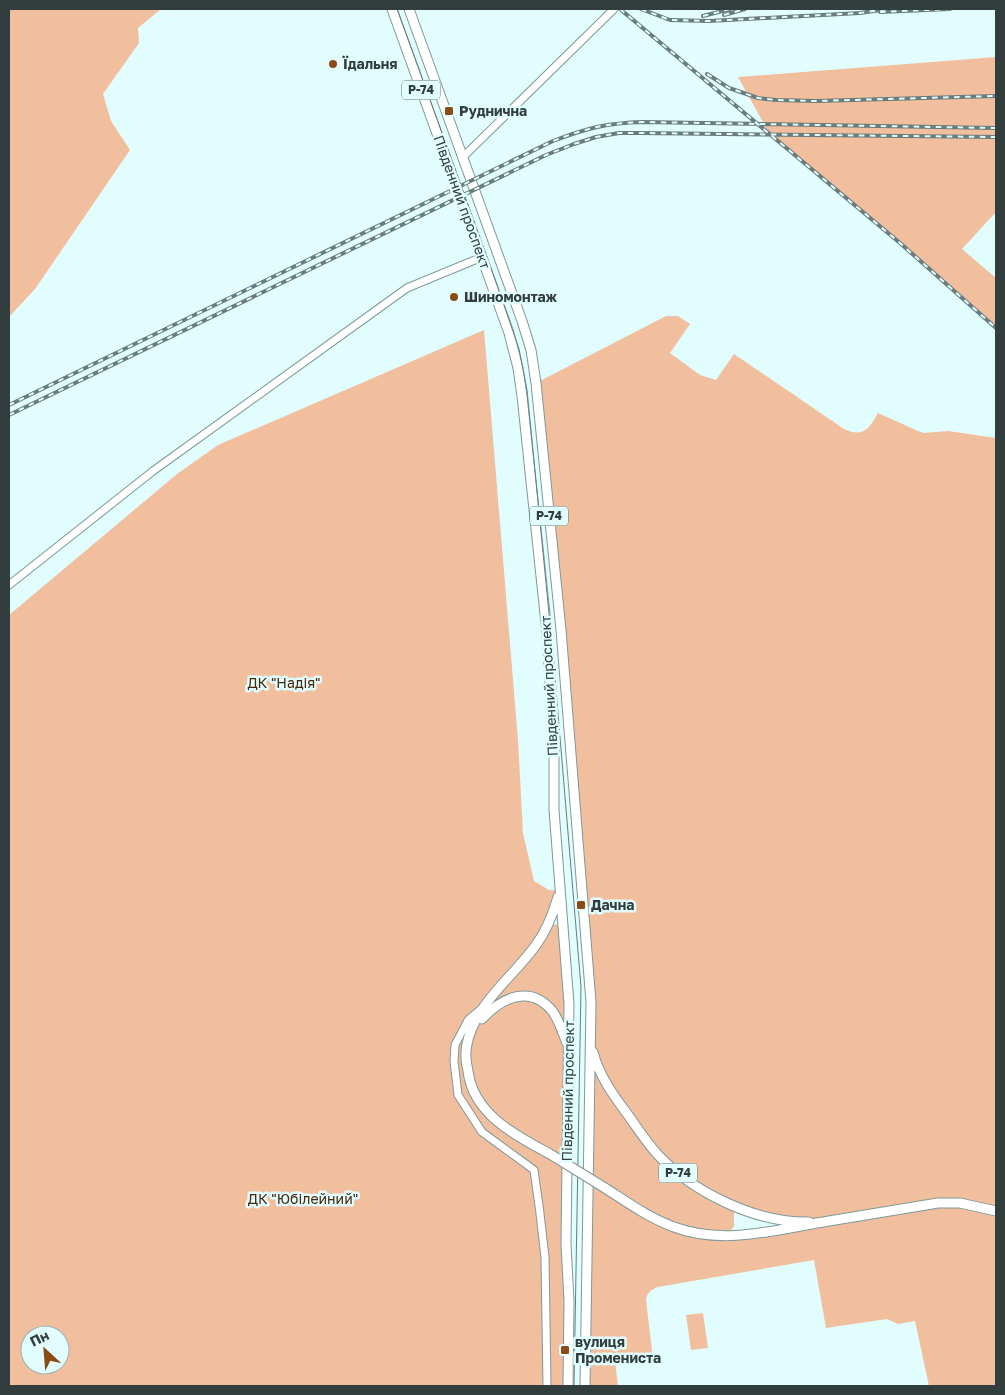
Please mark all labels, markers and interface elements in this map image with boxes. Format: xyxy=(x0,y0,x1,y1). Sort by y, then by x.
place label: Їдальня xyxy=(342,55,397,72)
marker: Їдальня xyxy=(327,58,339,70)
road number: Р-74 xyxy=(402,80,440,100)
place label: Руднична xyxy=(459,102,527,119)
marker: Руднична xyxy=(443,105,455,117)
street label: Південний проспект xyxy=(430,133,495,271)
place label: Шиномонтаж xyxy=(464,288,558,305)
marker: Шиномонтаж xyxy=(448,291,460,303)
road number: Р-74 xyxy=(530,506,568,526)
street label: Південний проспект xyxy=(536,615,561,757)
park label: ДК "Надія" xyxy=(247,674,321,691)
place label: Дачна xyxy=(591,896,634,913)
marker: Дачна xyxy=(575,899,587,911)
street label: Південний проспект xyxy=(558,1020,577,1162)
road number: Р-74 xyxy=(659,1164,697,1182)
park label: ДК "Юбілейний" xyxy=(248,1190,358,1207)
north arrow xyxy=(20,1325,70,1375)
text: Пн xyxy=(27,1326,51,1350)
place label: вулиця Промениста xyxy=(575,1333,661,1366)
marker: вулиця Промениста xyxy=(559,1344,571,1356)

